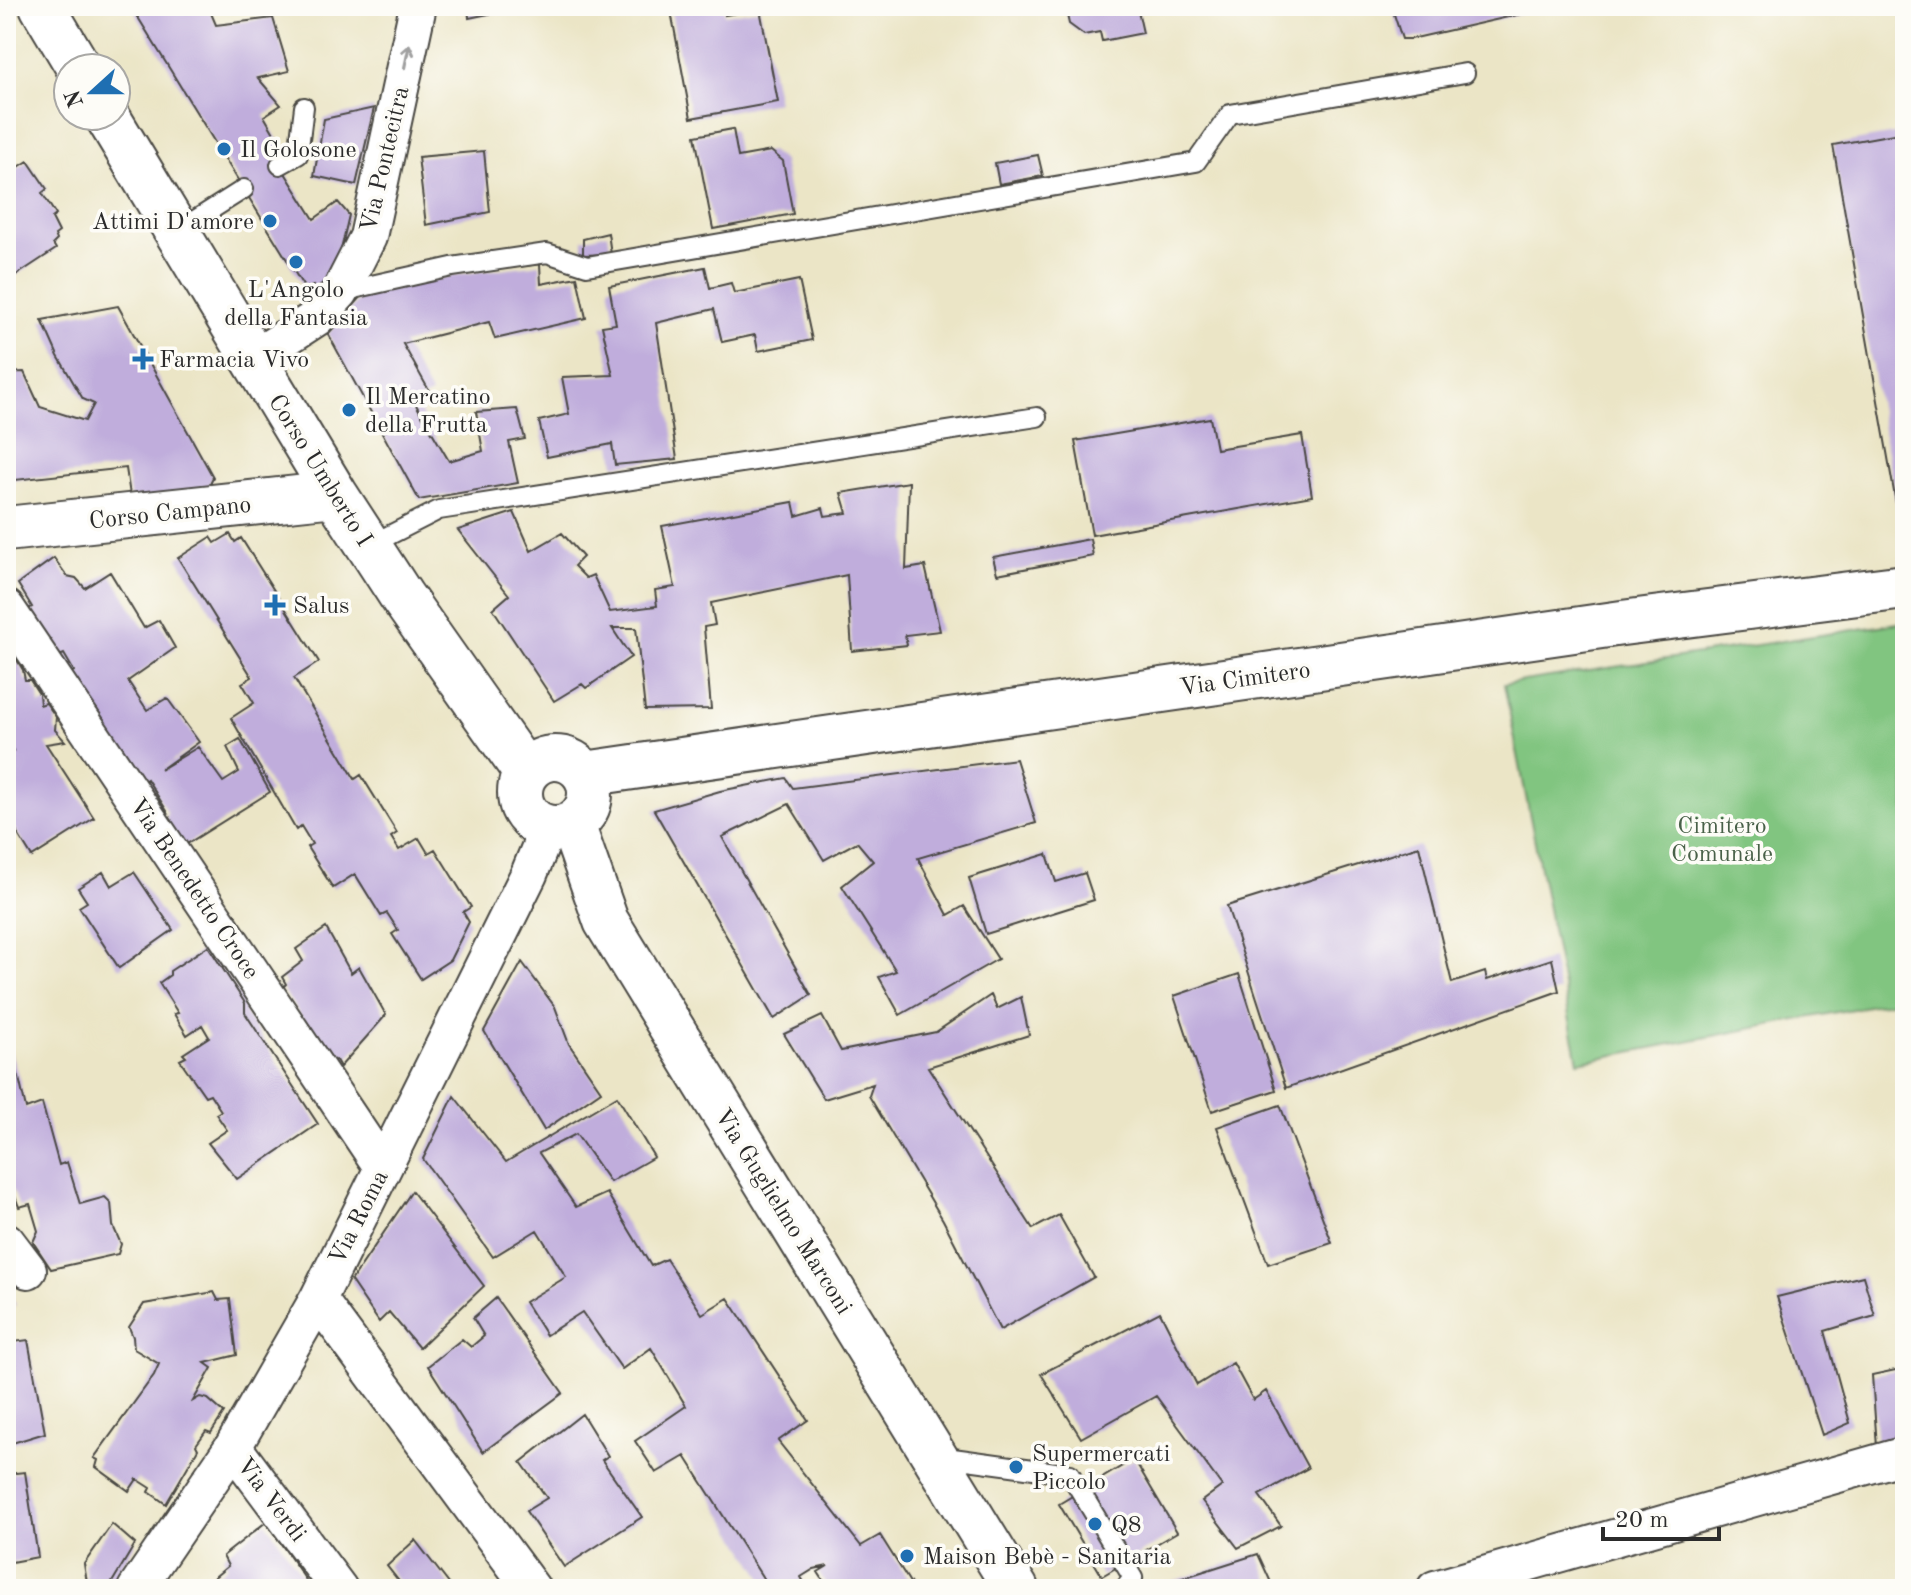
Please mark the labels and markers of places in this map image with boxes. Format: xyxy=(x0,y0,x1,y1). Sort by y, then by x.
place label: Il Golosone xyxy=(240,139,357,163)
marker: Il Golosone xyxy=(215,140,233,158)
place label: Attimi D'amore xyxy=(92,211,254,235)
marker: Attimi D'amore xyxy=(261,212,279,230)
marker: L'Angolo della Fantasia xyxy=(287,253,305,271)
place label: L'Angolo della Fantasia xyxy=(224,279,368,331)
place label: Farmacia Vivo xyxy=(159,349,309,373)
marker: Farmacia Vivo xyxy=(134,350,152,368)
place label: Il Mercatino della Frutta xyxy=(365,386,491,438)
marker: Il Mercatino della Frutta xyxy=(340,401,358,419)
marker: Salus xyxy=(264,594,286,616)
place label: Salus xyxy=(293,595,349,619)
place label: Supermercati Piccolo xyxy=(1032,1443,1170,1495)
marker: Supermercati Piccolo xyxy=(1007,1458,1025,1476)
place label: Q8 xyxy=(1111,1514,1142,1538)
marker: Q8 xyxy=(1086,1515,1104,1533)
place label: Maison Bebè - Sanitaria xyxy=(923,1546,1171,1570)
marker: Maison Bebè - Sanitaria xyxy=(898,1547,916,1565)

